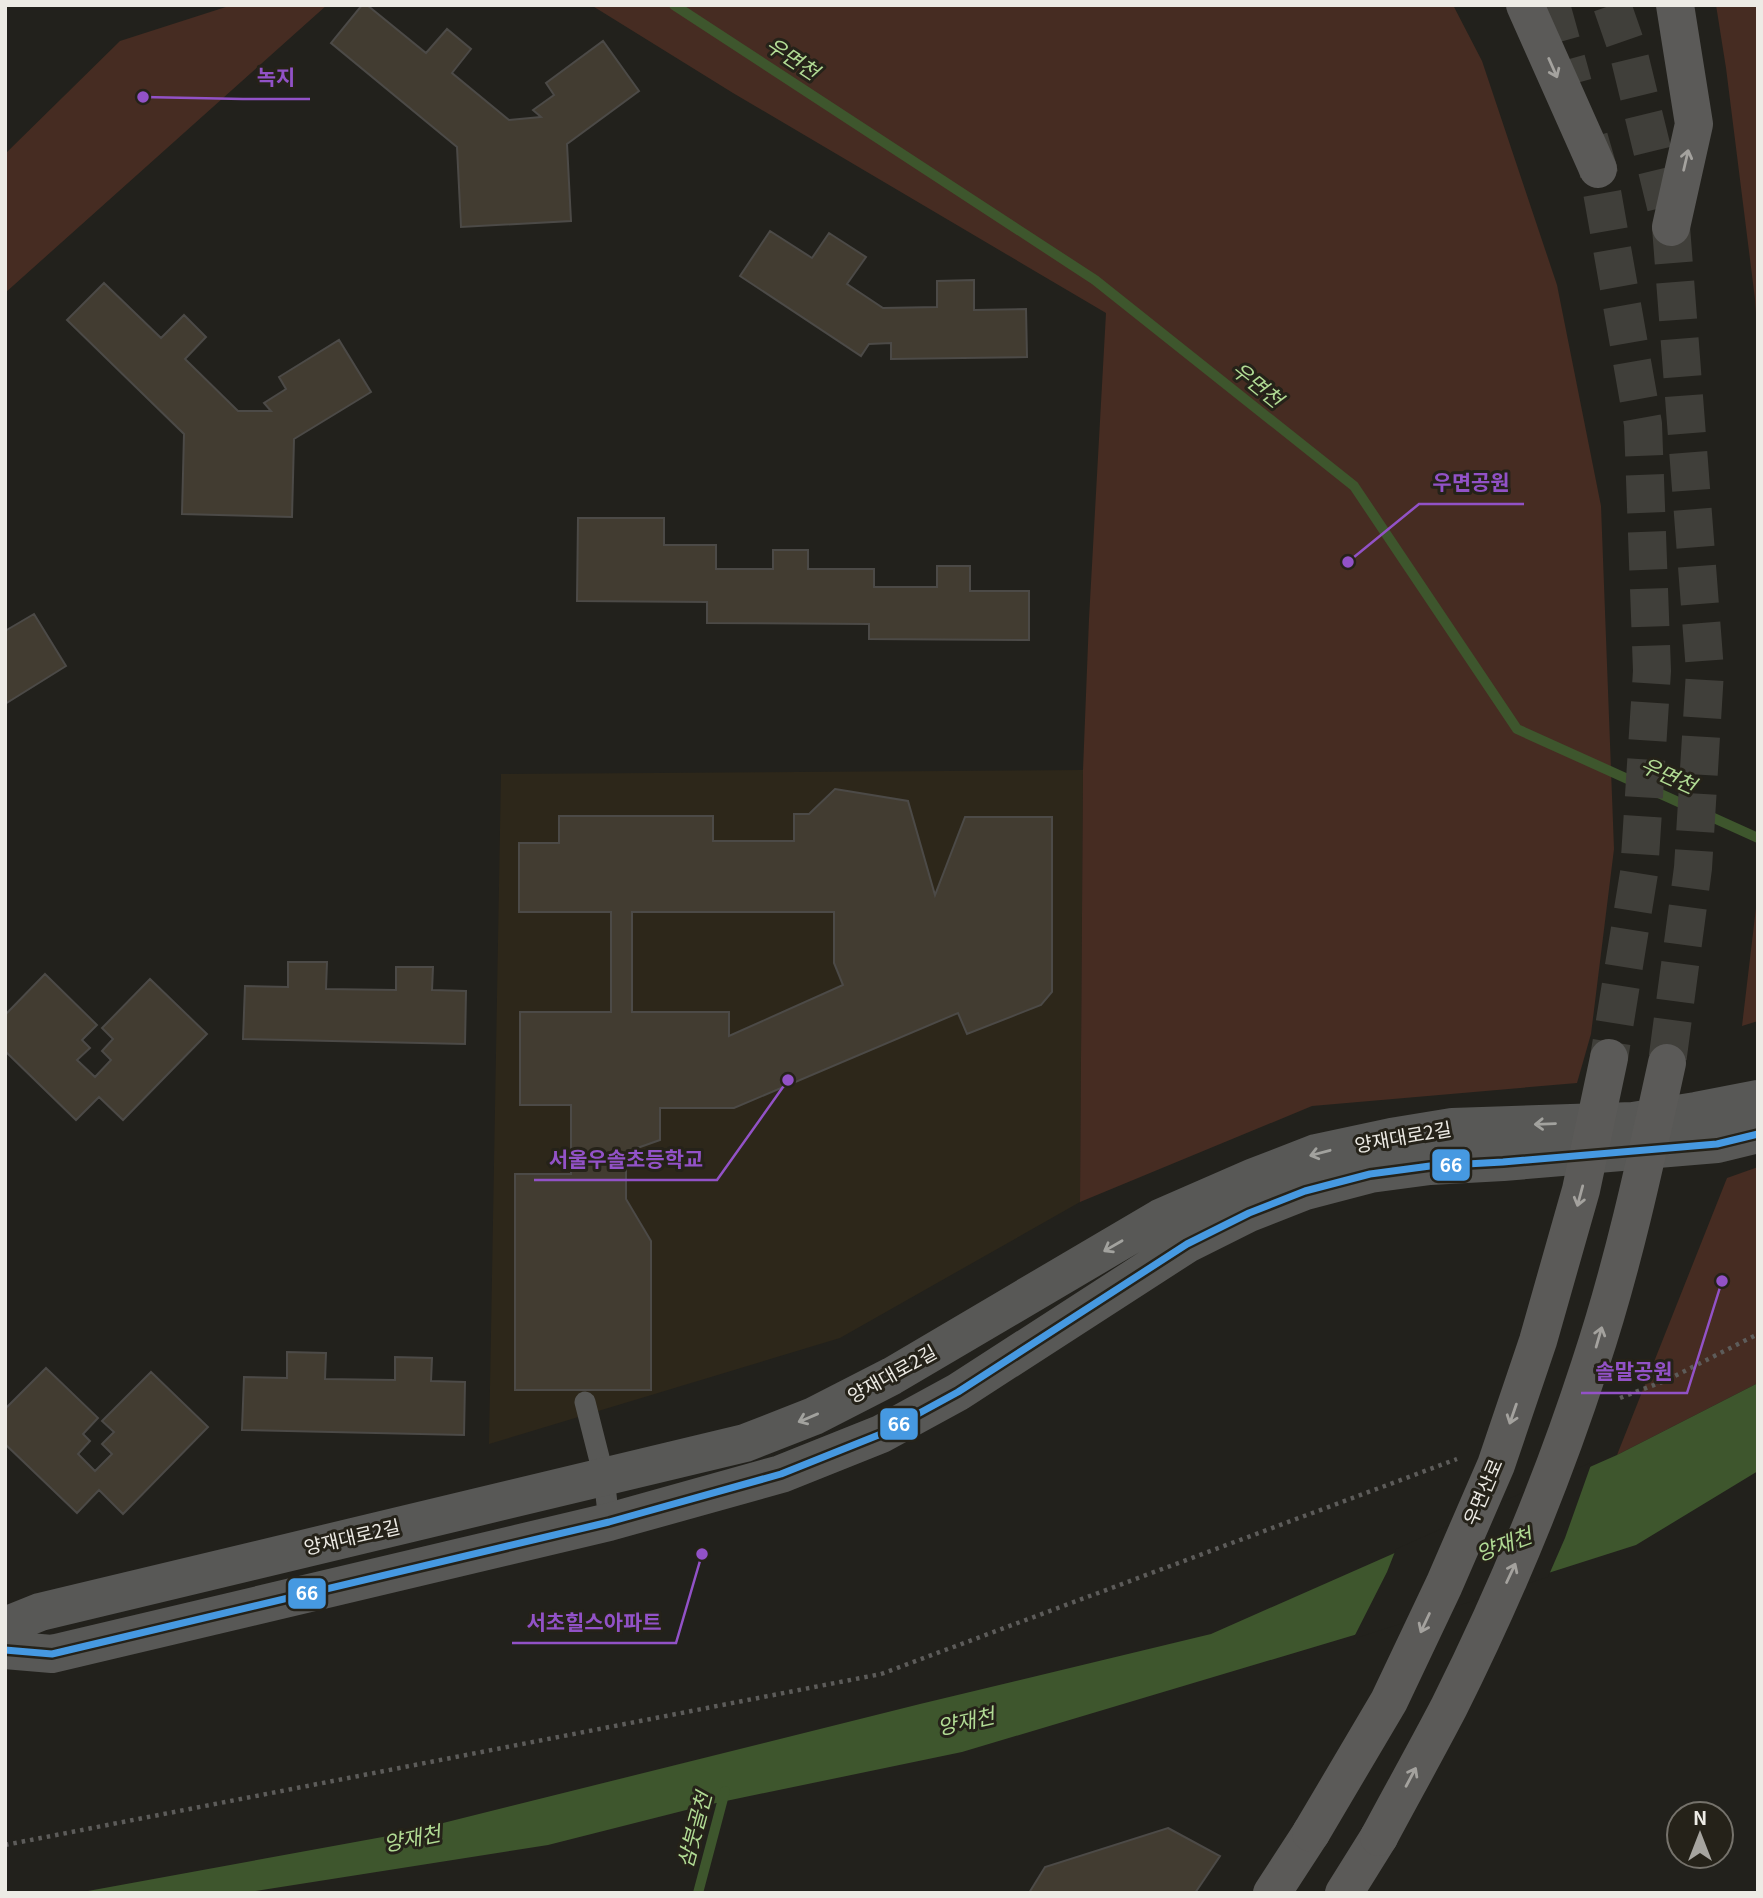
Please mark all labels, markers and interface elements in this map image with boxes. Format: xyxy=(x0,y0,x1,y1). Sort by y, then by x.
water label: 우면천 xyxy=(761,29,828,87)
one-way arrow xyxy=(1547,56,1560,78)
callout: 녹지 xyxy=(243,57,310,99)
text: 녹지 xyxy=(257,61,295,91)
one-way arrow xyxy=(1679,149,1693,172)
water label: 우면천 xyxy=(1226,354,1292,415)
callout: 우면공원 xyxy=(1419,462,1524,504)
text: 우면공원 xyxy=(1432,466,1510,496)
water label: 우면천 xyxy=(1636,749,1704,801)
street label: 양재대로2길 xyxy=(1352,1114,1453,1157)
one-way arrow xyxy=(1533,1117,1556,1131)
callout: 서울우솔초등학교 xyxy=(534,1138,717,1180)
text: 서울우솔초등학교 xyxy=(549,1143,703,1173)
one-way arrow xyxy=(1309,1147,1332,1160)
line badge: 66 xyxy=(1431,1148,1471,1182)
text: 66 xyxy=(1440,1150,1462,1177)
one-way arrow xyxy=(1572,1185,1585,1207)
one-way arrow xyxy=(1103,1239,1123,1253)
one-way arrow xyxy=(1593,1326,1606,1348)
street label: 양재대로2길 xyxy=(842,1337,941,1408)
callout: 솔말공원 xyxy=(1581,1351,1687,1393)
text: 솔말공원 xyxy=(1595,1355,1673,1385)
one-way arrow xyxy=(1506,1402,1518,1424)
line badge: 66 xyxy=(879,1407,919,1441)
text: 66 xyxy=(888,1409,910,1436)
one-way arrow xyxy=(798,1412,820,1425)
street label: 우면산로 xyxy=(1456,1454,1508,1529)
street label: 양재대로2길 xyxy=(301,1511,402,1560)
water label: 양재천 xyxy=(1471,1518,1538,1567)
one-way arrow xyxy=(1505,1563,1518,1584)
line badge: 66 xyxy=(287,1577,327,1610)
text: 66 xyxy=(296,1578,318,1605)
callout: 서초힐스아파트 xyxy=(512,1601,676,1643)
text: 서초힐스아파트 xyxy=(526,1606,662,1636)
one-way arrow xyxy=(1418,1612,1431,1633)
water label: 양재천 xyxy=(934,1698,1000,1741)
one-way arrow xyxy=(1405,1767,1418,1788)
water label: 삼붓골천 xyxy=(669,1786,718,1871)
north arrow xyxy=(1665,1800,1735,1870)
text: N xyxy=(1693,1803,1707,1830)
water label: 양재천 xyxy=(380,1816,446,1857)

